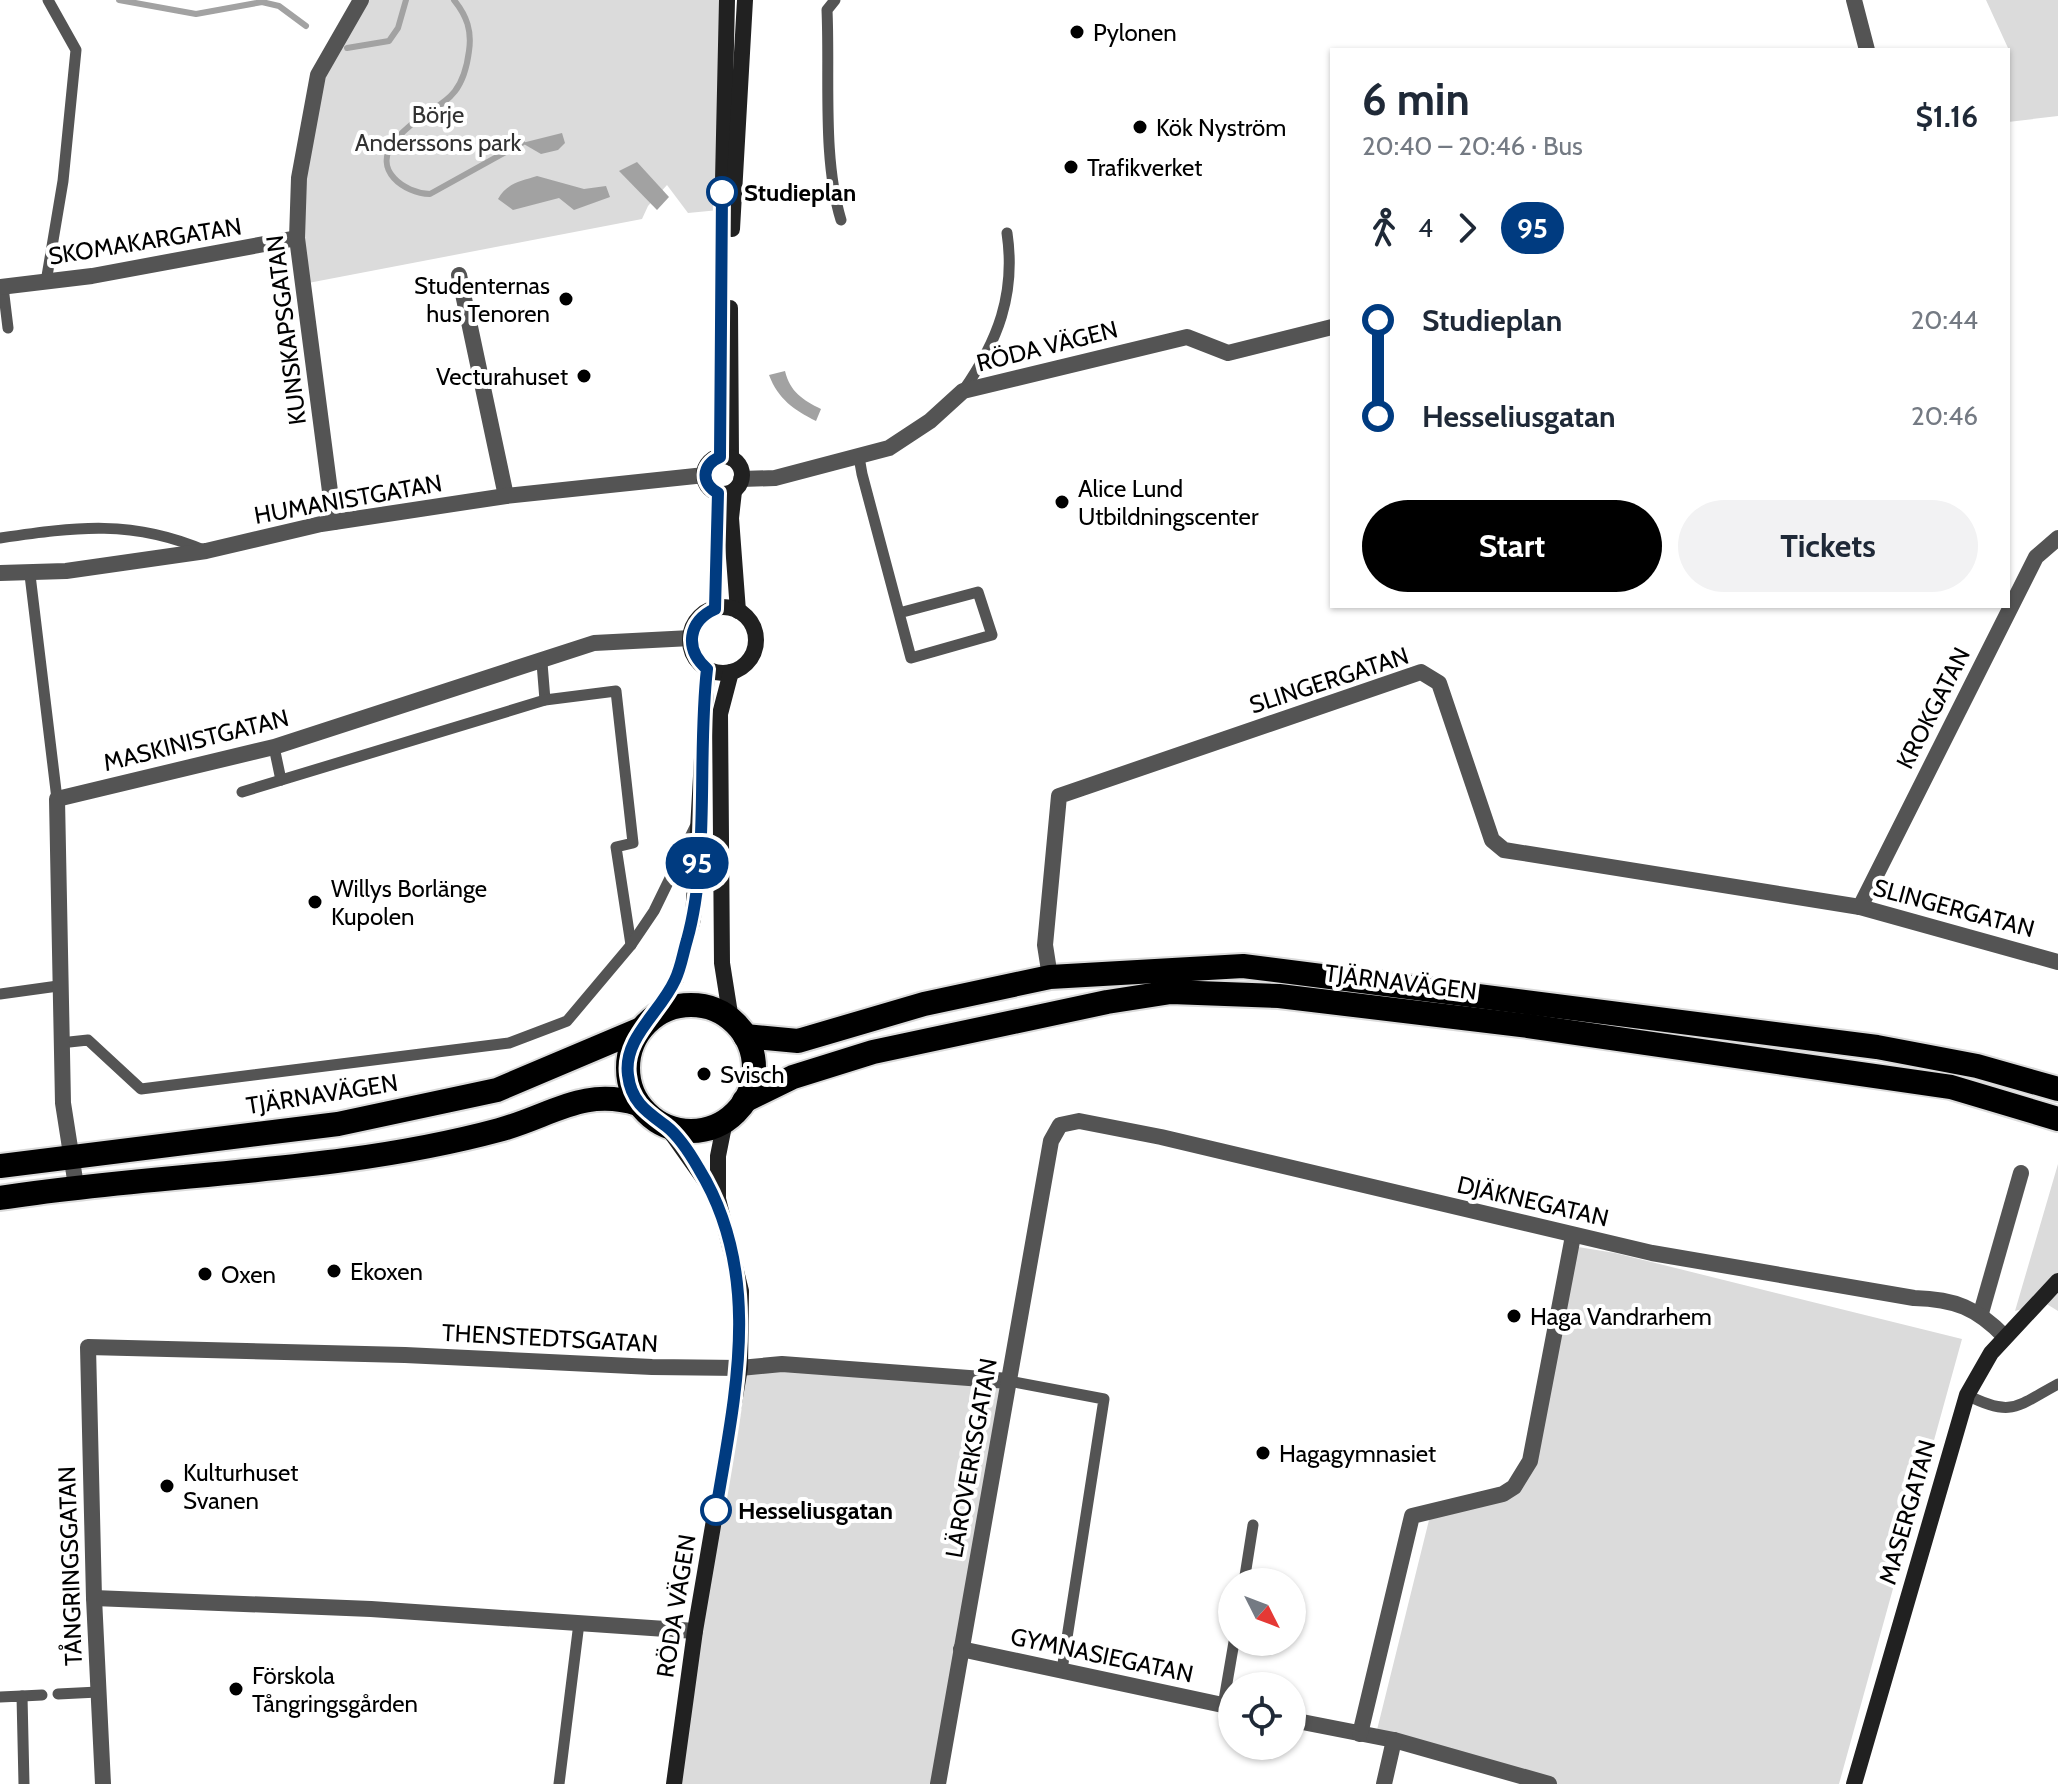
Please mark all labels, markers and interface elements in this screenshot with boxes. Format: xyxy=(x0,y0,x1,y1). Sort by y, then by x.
place label: Pylonen xyxy=(1093,18,1177,47)
marker: Pylonen xyxy=(1068,23,1086,41)
text: 6 min xyxy=(1362,73,1470,126)
text: $1.16 xyxy=(1915,98,1978,135)
park label: Börje Anderssons park xyxy=(355,100,521,157)
place label: Kök Nyström xyxy=(1156,113,1286,142)
marker: Kök Nyström xyxy=(1131,118,1149,136)
text: 20:40 – 20:46 · Bus xyxy=(1362,130,1583,162)
place label: Trafikverket xyxy=(1087,153,1202,182)
marker: Trafikverket xyxy=(1062,158,1080,176)
marker: Studieplan xyxy=(707,177,737,207)
place label: Studieplan xyxy=(744,178,856,207)
icon: walk xyxy=(1362,206,1406,250)
icon: forward xyxy=(1445,206,1489,250)
street label: SKOMAKARGATAN xyxy=(46,211,244,271)
text: 95 xyxy=(1517,211,1548,245)
text: 4 xyxy=(1418,212,1433,244)
street label: KUNSKAPSGATAN xyxy=(260,234,312,426)
place label: Studenternas hus Tenoren xyxy=(414,271,550,328)
marker: Studenternas hus Tenoren xyxy=(557,290,575,308)
text: Studieplan xyxy=(1422,302,1562,339)
text: 20:44 xyxy=(1911,304,1978,336)
street label: RÖDA VÄGEN xyxy=(973,314,1121,378)
place label: Vecturahuset xyxy=(436,362,568,391)
marker: Vecturahuset xyxy=(575,367,593,385)
text: Hesseliusgatan xyxy=(1422,398,1616,435)
text: 20:46 xyxy=(1911,400,1978,432)
street label: HUMANISTGATAN xyxy=(252,468,444,530)
place label: Alice Lund Utbildningscenter xyxy=(1078,474,1259,531)
marker: Alice Lund Utbildningscenter xyxy=(1053,493,1071,511)
button: Start xyxy=(1362,500,1662,592)
button: Tickets xyxy=(1678,500,1978,592)
street label: SLINGERGATAN xyxy=(1246,641,1412,719)
street label: KROKGATAN xyxy=(1890,642,1976,774)
street label: MASKINISTGATAN xyxy=(100,703,292,777)
line badge: 95 xyxy=(661,837,733,889)
text: 95 xyxy=(682,846,712,880)
street label: SLINGERGATAN xyxy=(1870,873,2038,943)
place label: Willys Borlänge Kupolen xyxy=(331,874,487,931)
marker: Willys Borlänge Kupolen xyxy=(306,893,324,911)
street label: TJÄRNAVÄGEN xyxy=(1323,958,1479,1006)
place label: Svisch xyxy=(720,1060,784,1089)
marker: Svisch xyxy=(695,1065,713,1083)
street label: TJÄRNAVÄGEN xyxy=(244,1068,400,1120)
street label: DJÄKNEGATAN xyxy=(1454,1169,1612,1233)
place label: Ekoxen xyxy=(350,1257,423,1286)
place label: Oxen xyxy=(221,1260,276,1289)
marker: Ekoxen xyxy=(325,1262,343,1280)
marker: Oxen xyxy=(196,1265,214,1283)
place label: Haga Vandrarhem xyxy=(1530,1302,1712,1331)
marker: Haga Vandrarhem xyxy=(1505,1307,1523,1325)
street label: THENSTEDTSGATAN xyxy=(441,1318,659,1358)
street label: LÄROVERKSGATAN xyxy=(939,1356,1003,1560)
street label: MASERGATAN xyxy=(1873,1436,1941,1588)
place label: Hagagymnasiet xyxy=(1279,1439,1436,1468)
marker: Hagagymnasiet xyxy=(1254,1444,1272,1462)
place label: Kulturhuset Svanen xyxy=(183,1458,298,1515)
street label: TÅNGRINGSGATAN xyxy=(52,1466,88,1666)
marker: Kulturhuset Svanen xyxy=(158,1477,176,1495)
marker: Hesseliusgatan xyxy=(701,1495,731,1525)
place label: Hesseliusgatan xyxy=(738,1496,893,1525)
street label: RÖDA VÄGEN xyxy=(650,1532,702,1680)
north arrow xyxy=(1218,1568,1306,1656)
map controls xyxy=(1218,1568,1306,1760)
street label: GYMNASIEGATAN xyxy=(1008,1621,1196,1689)
place label: Förskola Tångringsgården xyxy=(252,1661,418,1718)
button: locate xyxy=(1218,1672,1306,1760)
marker: Förskola Tångringsgården xyxy=(227,1680,245,1698)

